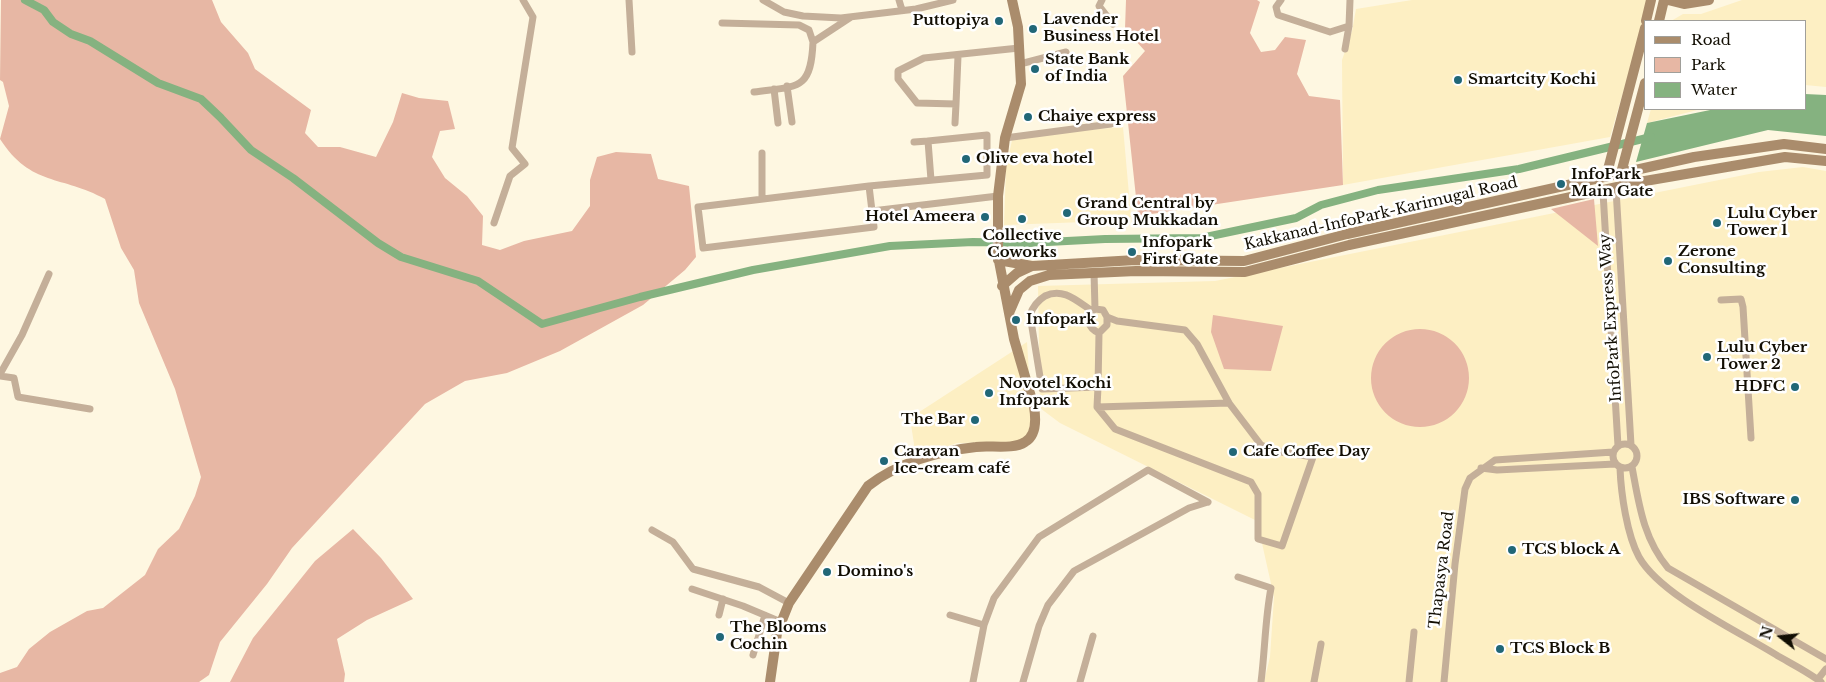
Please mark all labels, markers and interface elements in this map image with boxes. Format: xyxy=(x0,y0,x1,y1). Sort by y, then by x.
place label: Lavender Business Hotel xyxy=(1043,11,1159,46)
place label: Puttopiya xyxy=(912,12,989,30)
marker: Puttopiya xyxy=(993,15,1005,27)
legend xyxy=(1644,20,1806,110)
marker: Lavender Business Hotel xyxy=(1027,23,1039,35)
text: Road xyxy=(1691,30,1731,49)
place label: State Bank of India xyxy=(1045,51,1129,86)
text: Park xyxy=(1691,55,1726,74)
marker: State Bank of India xyxy=(1029,63,1041,75)
place label: Smartcity Kochi xyxy=(1468,71,1596,89)
marker: Smartcity Kochi xyxy=(1452,74,1464,86)
text: Water xyxy=(1691,80,1737,99)
place label: Chaiye express xyxy=(1038,108,1156,126)
marker: Chaiye express xyxy=(1022,111,1034,123)
place label: Olive eva hotel xyxy=(976,150,1093,168)
marker: Olive eva hotel xyxy=(960,153,972,165)
place label: InfoPark Main Gate xyxy=(1571,166,1653,201)
street label: Kakkanad-InfoPark-Karimugal Road xyxy=(1243,174,1519,254)
marker: InfoPark Main Gate xyxy=(1555,178,1567,190)
place label: Grand Central by Group Mukkadan xyxy=(1077,195,1218,230)
place label: Lulu Cyber Tower 1 xyxy=(1727,205,1817,240)
marker: Grand Central by Group Mukkadan xyxy=(1061,207,1073,219)
place label: Hotel Ameera xyxy=(865,208,975,226)
marker: Hotel Ameera xyxy=(979,211,991,223)
marker: Collective Coworks xyxy=(1016,213,1028,225)
marker: Lulu Cyber Tower 1 xyxy=(1711,217,1723,229)
place label: Collective Coworks xyxy=(983,227,1061,262)
street label: InfoPark Express Way xyxy=(1596,233,1626,403)
place label: Infopark First Gate xyxy=(1142,234,1218,269)
place label: Zerone Consulting xyxy=(1678,243,1765,278)
marker: Infopark First Gate xyxy=(1126,246,1138,258)
marker: Zerone Consulting xyxy=(1662,255,1674,267)
place label: Infopark xyxy=(1026,311,1096,329)
marker: Infopark xyxy=(1010,314,1022,326)
place label: Lulu Cyber Tower 2 xyxy=(1717,339,1807,374)
marker: Lulu Cyber Tower 2 xyxy=(1701,351,1713,363)
place label: Novotel Kochi Infopark xyxy=(999,375,1111,410)
place label: HDFC xyxy=(1735,378,1785,396)
marker: HDFC xyxy=(1789,381,1801,393)
marker: Novotel Kochi Infopark xyxy=(983,387,995,399)
place label: The Bar xyxy=(901,411,965,429)
marker: The Bar xyxy=(969,414,981,426)
place label: Caravan Ice-cream café xyxy=(894,443,1010,478)
place label: Cafe Coffee Day xyxy=(1243,443,1370,461)
marker: Cafe Coffee Day xyxy=(1227,446,1239,458)
marker: Caravan Ice-cream café xyxy=(878,455,890,467)
place label: IBS Software xyxy=(1683,491,1785,509)
marker: IBS Software xyxy=(1789,494,1801,506)
street label: Thapasya Road xyxy=(1426,510,1458,630)
place label: TCS block A xyxy=(1522,541,1620,559)
marker: TCS block A xyxy=(1506,544,1518,556)
place label: Domino's xyxy=(837,563,913,581)
marker: Domino's xyxy=(821,566,833,578)
north arrow xyxy=(1756,612,1806,662)
place label: The Blooms Cochin xyxy=(730,619,826,654)
text: N xyxy=(1756,624,1777,642)
marker: The Blooms Cochin xyxy=(714,631,726,643)
place label: TCS Block B xyxy=(1510,640,1610,658)
marker: TCS Block B xyxy=(1494,643,1506,655)

